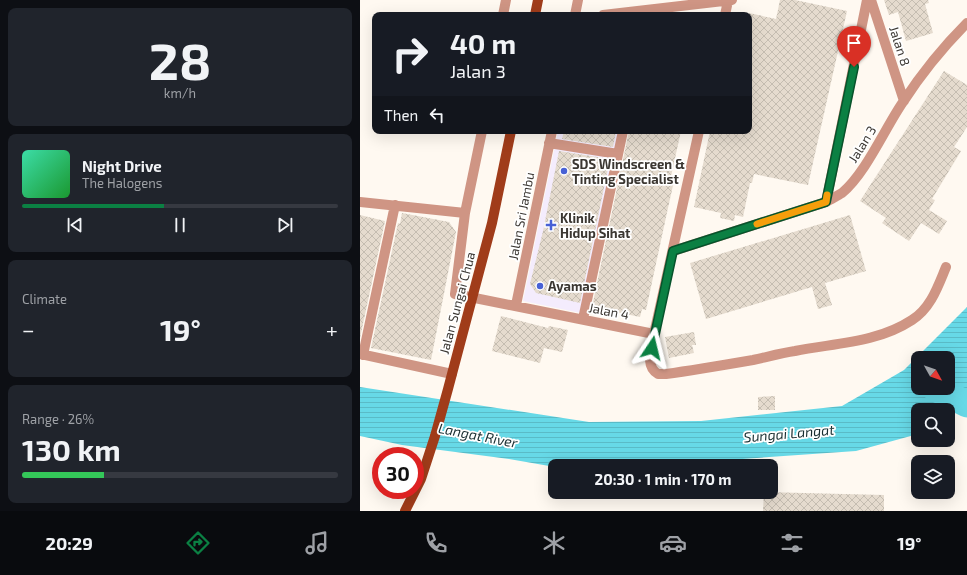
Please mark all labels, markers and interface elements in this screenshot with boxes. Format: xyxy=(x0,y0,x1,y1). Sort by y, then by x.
street label: Jalan 8 xyxy=(886,24,914,68)
text: 40 m xyxy=(450,26,516,60)
pin xyxy=(837,26,871,67)
text: 28 xyxy=(149,28,211,90)
icon: right xyxy=(384,28,436,80)
icon: arrive xyxy=(843,32,865,54)
text: Jalan 3 xyxy=(450,60,506,82)
text: km/h xyxy=(164,85,196,101)
icon: left xyxy=(426,104,448,126)
text: Then xyxy=(384,106,418,124)
street label: Jalan 3 xyxy=(845,123,879,165)
place label: SDS Windscreen & Tinting Specialist xyxy=(572,156,685,187)
text: Night Drive xyxy=(82,157,162,175)
marker: SDS Windscreen & Tinting Specialist xyxy=(559,166,569,176)
street label: Jalan Sri Jambu xyxy=(505,171,537,261)
text: The Halogens xyxy=(82,175,162,191)
place label: Klinik Hidup Sihat xyxy=(560,210,631,241)
icon: previous xyxy=(64,214,86,236)
icon: pause xyxy=(169,214,191,236)
icon: next xyxy=(274,214,296,236)
marker: Klinik Hidup Sihat xyxy=(545,219,557,231)
street label: Jalan Sungai Chua xyxy=(436,250,478,356)
place label: Ayamas xyxy=(548,278,597,294)
marker: Ayamas xyxy=(535,281,545,291)
text: Climate xyxy=(22,291,67,307)
street label: Jalan 4 xyxy=(587,299,631,323)
text: 19° xyxy=(160,311,201,347)
text: − xyxy=(22,316,35,342)
text: + xyxy=(326,316,338,342)
position arrow xyxy=(631,327,673,369)
north arrow xyxy=(911,351,955,395)
map controls xyxy=(911,351,955,499)
button: search xyxy=(911,403,955,447)
text: Range · 26% xyxy=(22,411,94,427)
water label: Langat River xyxy=(437,419,519,451)
water label: Sungai Langat xyxy=(743,421,836,445)
text: 130 km xyxy=(22,431,121,467)
speed limit sign: 30 xyxy=(372,447,424,499)
button: layers xyxy=(911,455,955,499)
text: 20:30 · 1 min · 170 m xyxy=(595,470,731,488)
icon: directions xyxy=(184,529,212,557)
icon: music xyxy=(303,529,331,557)
icon: phone xyxy=(422,529,450,557)
icon: climate xyxy=(540,529,568,557)
icon: car xyxy=(659,529,687,557)
icon: filters xyxy=(778,529,806,557)
text: 20:29 xyxy=(45,532,93,554)
text: 19° xyxy=(897,532,922,554)

